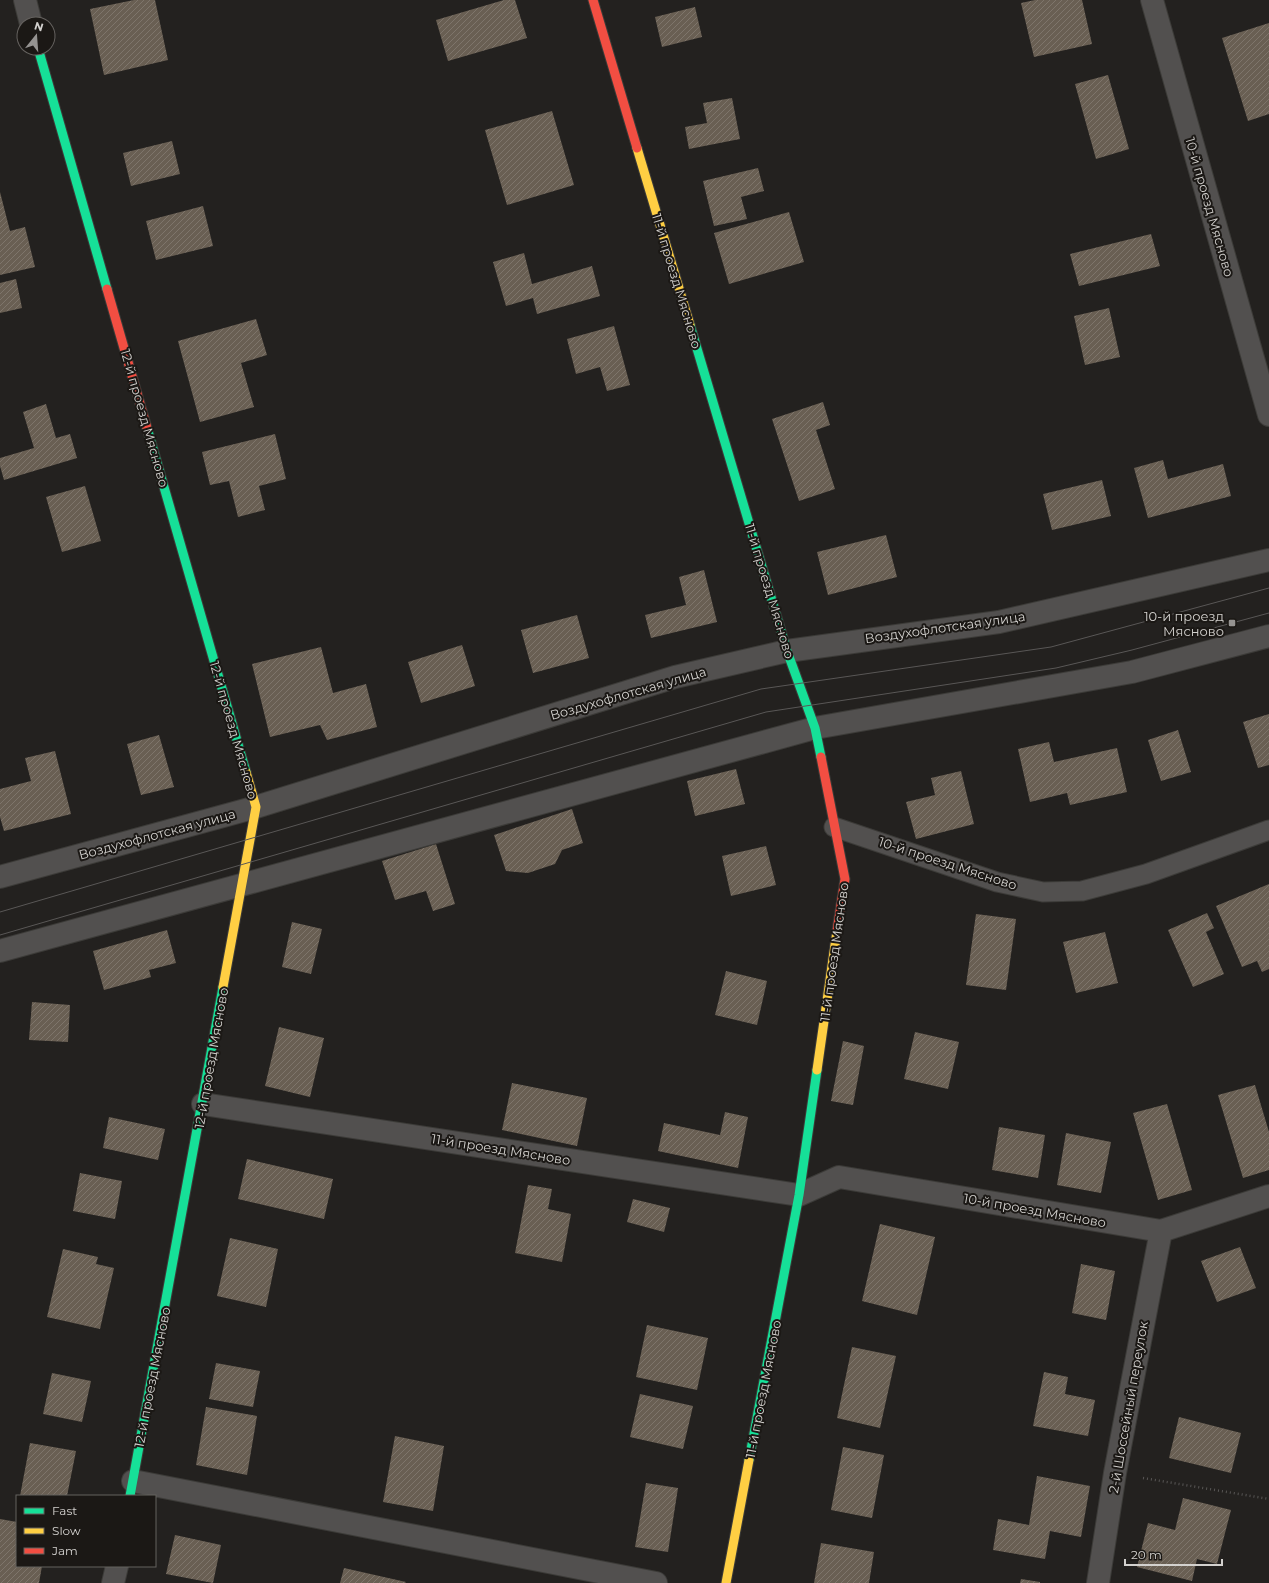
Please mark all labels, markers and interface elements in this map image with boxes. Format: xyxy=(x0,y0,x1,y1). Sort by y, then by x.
north arrow xyxy=(16,16,56,56)
text: N xyxy=(33,18,45,34)
street label: 10-й проезд Мясново xyxy=(1182,135,1238,279)
street label: 11-й проезд Мясново xyxy=(649,212,705,350)
street label: 12-й проезд Мясново xyxy=(118,347,172,489)
street label: 11-й проезд Мясново xyxy=(742,522,798,660)
street label: Воздухофлотская улица xyxy=(864,608,1026,646)
place label: 10-й проезд Мясново xyxy=(1144,608,1224,639)
marker: 10-й проезд Мясново xyxy=(1227,618,1237,628)
street label: 12-й проезд Мясново xyxy=(207,659,261,801)
street label: Воздухофлотская улица xyxy=(548,663,708,723)
street label: Воздухофлотская улица xyxy=(77,805,237,863)
street label: 10-й проезд Мясново xyxy=(877,833,1019,893)
street label: 11-й проезд Мясново xyxy=(816,881,852,1023)
street label: 12-й проезд Мясново xyxy=(191,986,231,1130)
street label: 11-й проезд Мясново xyxy=(430,1130,572,1168)
street label: 10-й проезд Мясново xyxy=(962,1190,1108,1230)
street label: 12-й проезд Мясново xyxy=(131,1305,173,1449)
street label: 11-й проезд Мясново xyxy=(742,1319,784,1459)
street label: 2-й Шоссейный переулок xyxy=(1105,1319,1151,1494)
legend xyxy=(16,1495,156,1567)
text: Fast xyxy=(52,1503,77,1518)
text: Slow xyxy=(52,1523,81,1538)
scale bar xyxy=(1125,1541,1222,1567)
text: Jam xyxy=(51,1543,78,1558)
text: 20 m xyxy=(1131,1547,1162,1562)

